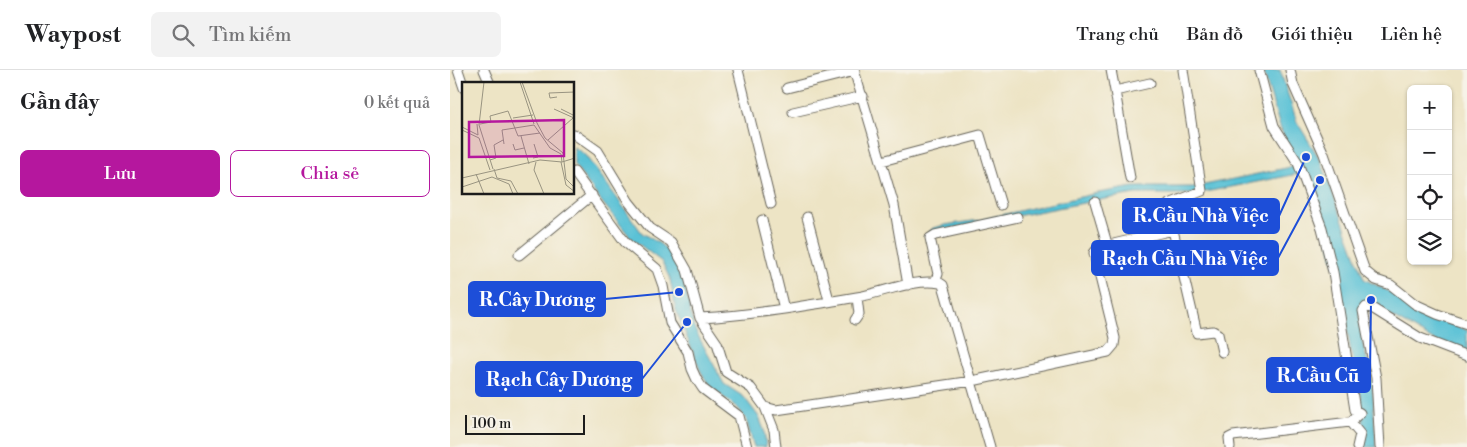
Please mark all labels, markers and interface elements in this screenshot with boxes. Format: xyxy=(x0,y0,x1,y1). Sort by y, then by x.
search box xyxy=(151,12,501,57)
text: Waypost xyxy=(25,20,121,50)
icon: search xyxy=(169,21,197,49)
text: Tìm kiếm xyxy=(209,23,292,47)
text: Trang chủ xyxy=(1076,23,1159,46)
text: Bản đồ xyxy=(1187,23,1243,46)
text: Giới thiệu xyxy=(1271,23,1353,46)
text: Liên hệ xyxy=(1381,23,1442,46)
inset map xyxy=(462,82,575,195)
map controls xyxy=(1407,85,1452,265)
button: + xyxy=(1407,85,1452,130)
text: Gần đây xyxy=(20,90,99,116)
text: 0 kết quả xyxy=(364,93,430,113)
button: − xyxy=(1407,130,1452,175)
button: Lưu xyxy=(20,150,220,197)
button: Chia sẻ xyxy=(230,150,430,197)
button: locate xyxy=(1407,175,1452,220)
callout: R.Cầu Nhà Việc xyxy=(1123,199,1279,233)
text: R.Cầu Nhà Việc xyxy=(1133,204,1269,228)
button: layers xyxy=(1407,220,1452,265)
callout: Rạch Cầu Nhà Việc xyxy=(1092,241,1278,275)
text: Rạch Cầu Nhà Việc xyxy=(1102,247,1268,271)
callout: R.Cây Dương xyxy=(469,282,605,316)
text: R.Cây Dương xyxy=(479,288,596,312)
callout: R.Cầu Cũ xyxy=(1267,358,1370,392)
callout: Rạch Cây Dương xyxy=(476,362,642,396)
text: R.Cầu Cũ xyxy=(1277,364,1360,388)
text: Rạch Cây Dương xyxy=(486,368,633,392)
scale bar xyxy=(465,412,585,435)
text: 100 m xyxy=(472,415,511,433)

